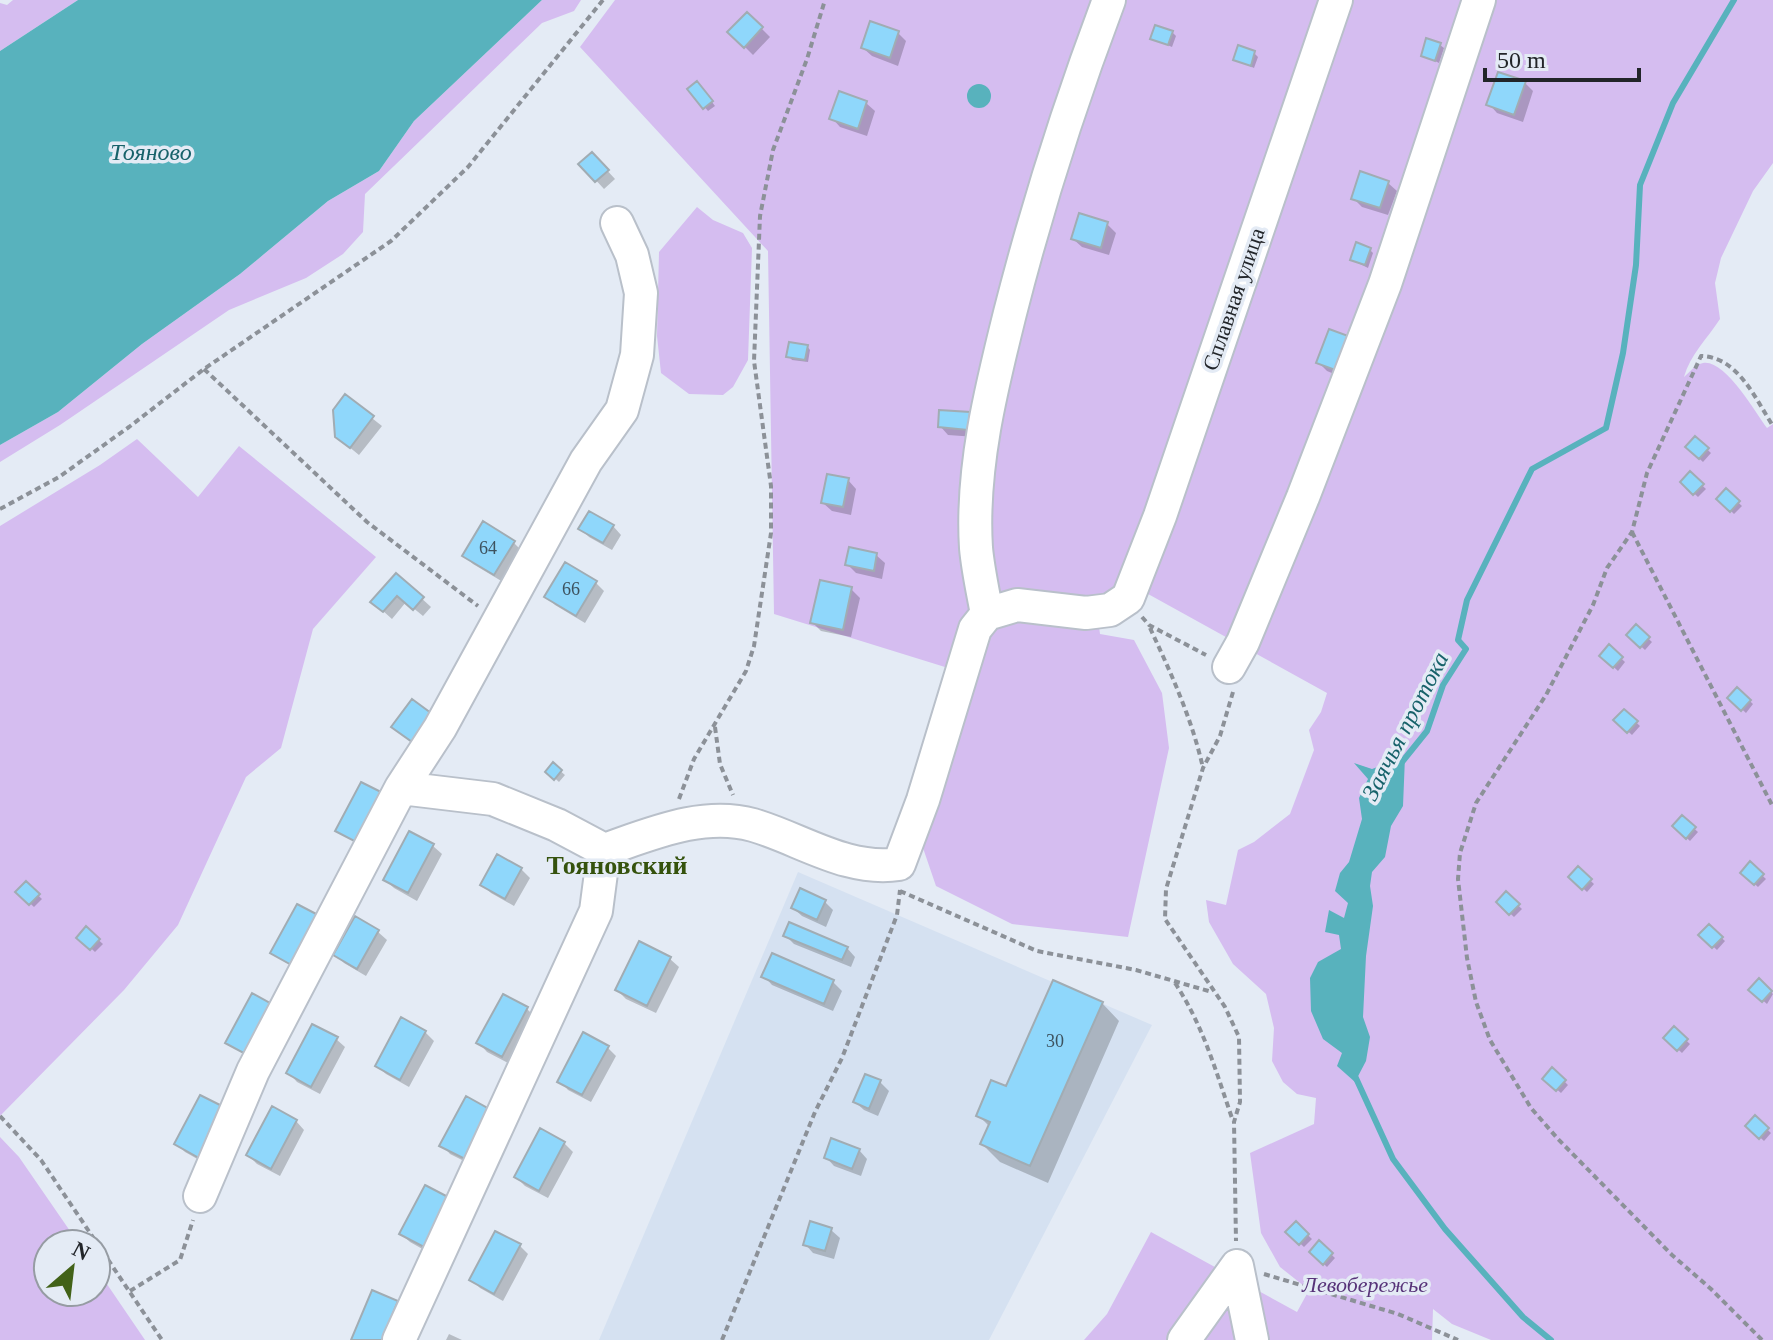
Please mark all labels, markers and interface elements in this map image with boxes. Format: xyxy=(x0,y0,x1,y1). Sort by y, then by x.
scale bar xyxy=(1485,32,1639,82)
text: 50 m xyxy=(1497,47,1546,73)
water label: Тояново xyxy=(110,139,192,165)
street label: Сплавная улица xyxy=(1197,224,1270,374)
house number: 64 xyxy=(479,538,497,558)
house number: 66 xyxy=(562,579,580,599)
water label: Заячья протока xyxy=(1357,648,1453,804)
district label: Тояновский xyxy=(547,851,687,880)
house number: 30 xyxy=(1046,1031,1064,1051)
north arrow xyxy=(32,1228,112,1308)
text: N xyxy=(68,1236,94,1266)
park label: Левобережье xyxy=(1301,1272,1428,1297)

